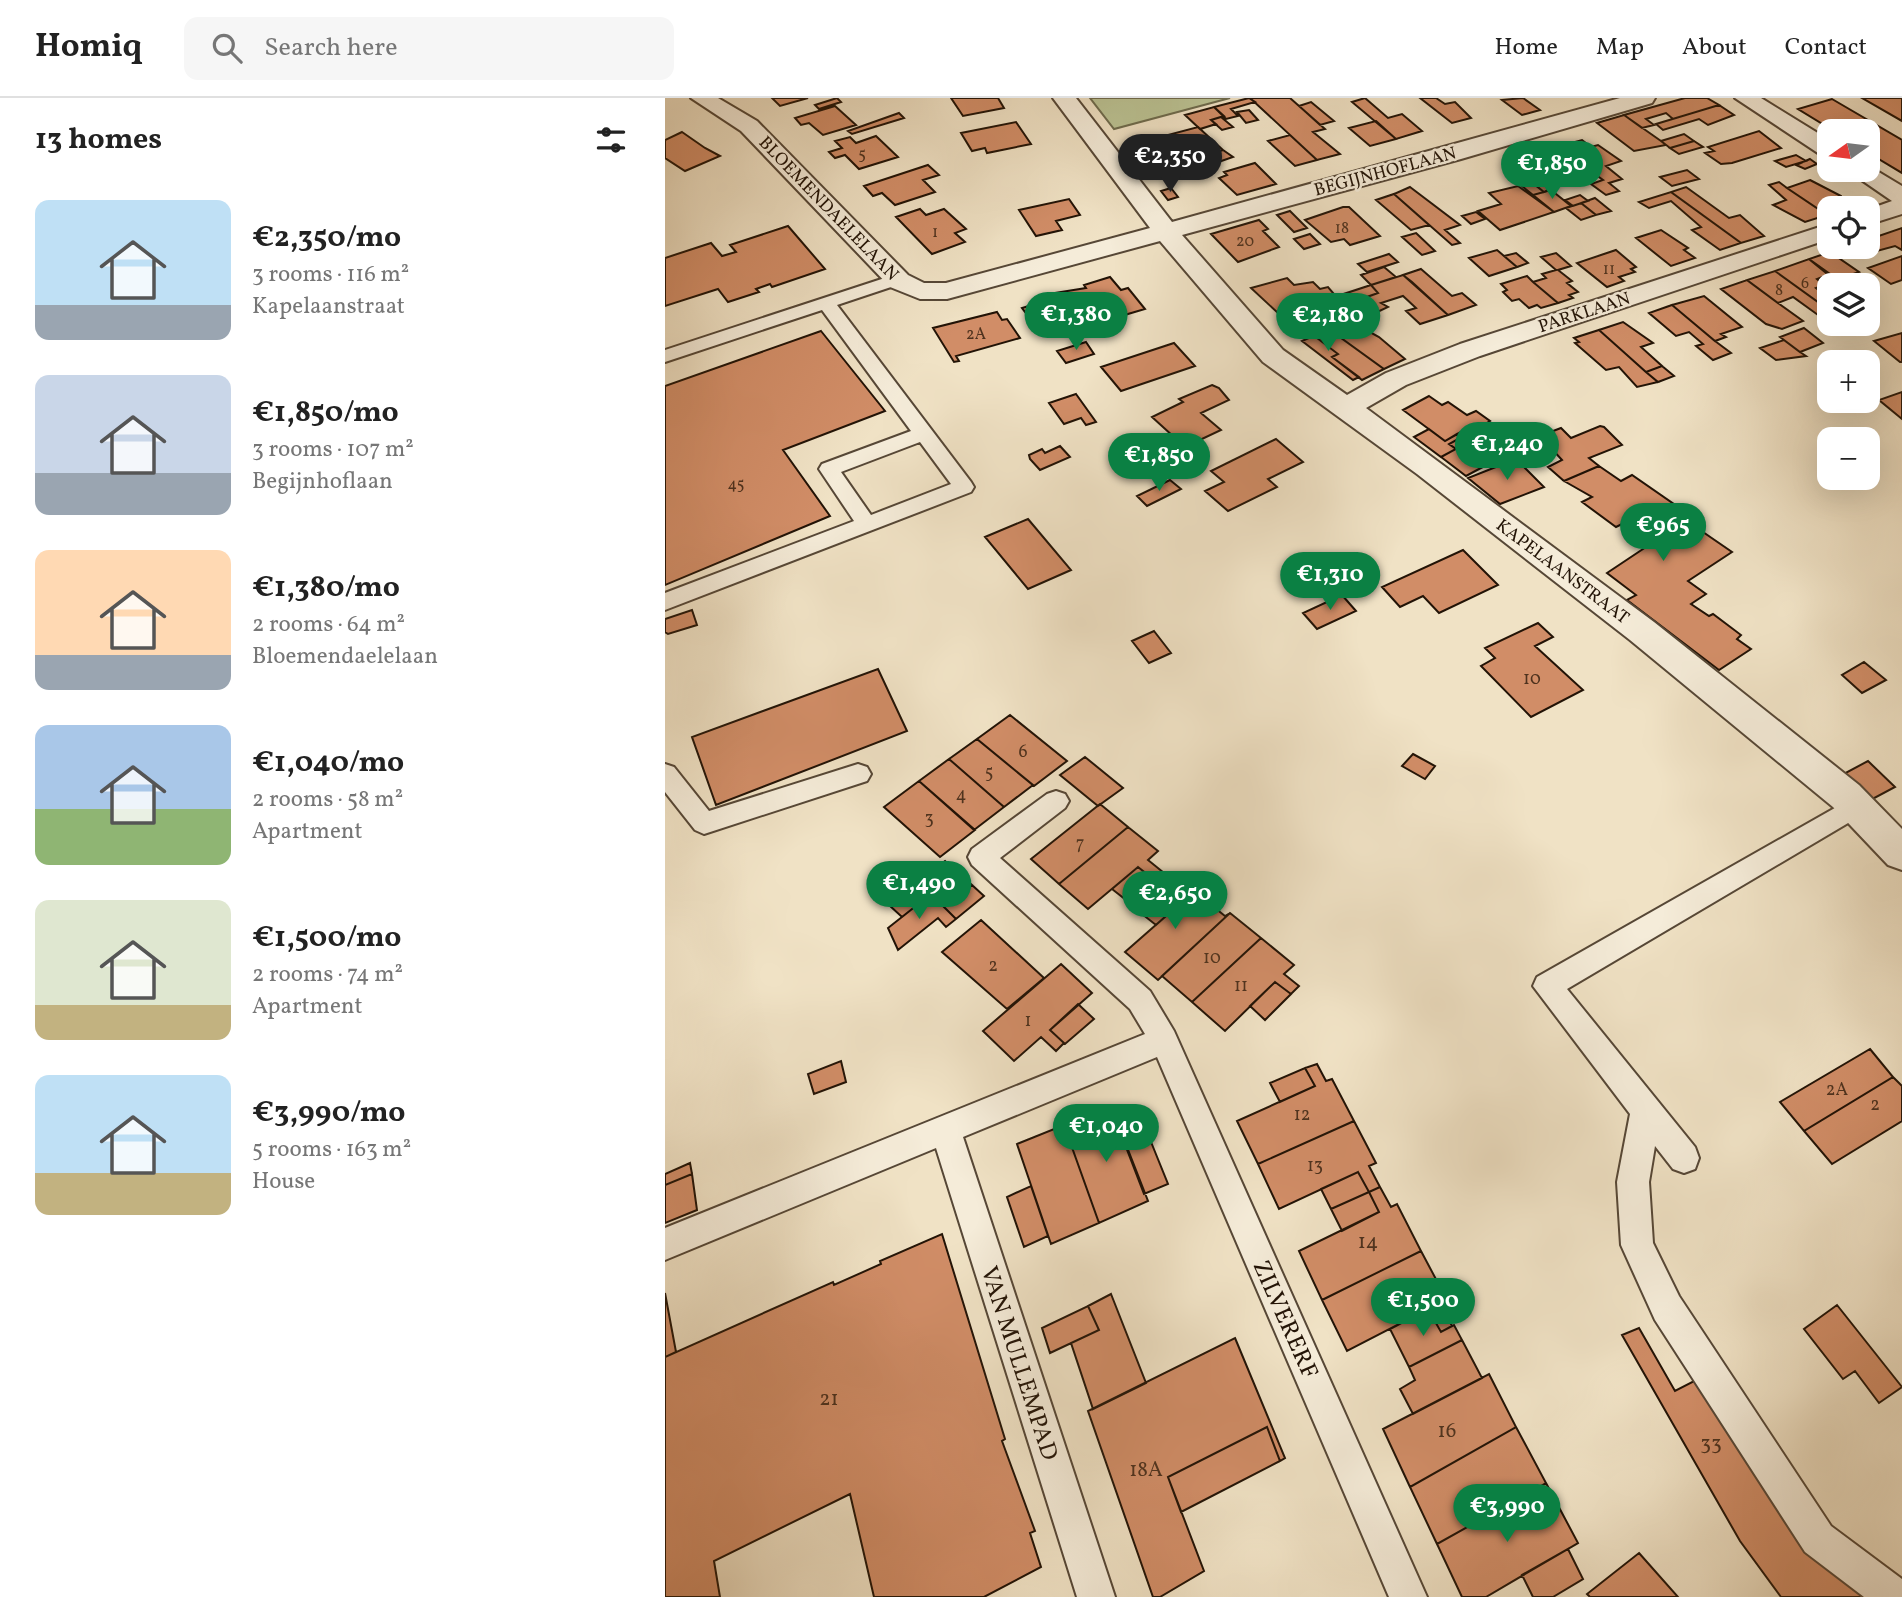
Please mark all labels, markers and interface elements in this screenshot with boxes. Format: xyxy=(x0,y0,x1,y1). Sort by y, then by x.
search box xyxy=(184,17,674,80)
text: Homiq xyxy=(35,25,142,71)
icon: search xyxy=(208,29,246,67)
text: Search here xyxy=(264,30,397,66)
text: Home xyxy=(1494,31,1558,65)
text: Map xyxy=(1596,31,1644,65)
text: About xyxy=(1682,31,1747,65)
text: Contact xyxy=(1785,31,1867,65)
text: 13 homes xyxy=(35,119,162,161)
north arrow xyxy=(1817,119,1879,182)
map controls xyxy=(1817,119,1880,490)
icon: filters xyxy=(592,121,630,159)
street label: BLOEMENDAELELAAN xyxy=(752,131,904,287)
pin: €2,350 xyxy=(1113,134,1227,194)
text: €2,350 xyxy=(1134,141,1206,173)
street label: BEGIJNHOFLAAN xyxy=(1311,141,1459,203)
pin: €1,850 xyxy=(1495,141,1609,201)
house number: 5 xyxy=(858,144,866,166)
text: €1,850 xyxy=(1517,148,1587,180)
button: locate xyxy=(1817,196,1880,259)
text: €2,350/mo xyxy=(252,217,401,259)
house number: 18 xyxy=(1335,218,1349,240)
house number: 1 xyxy=(932,222,938,244)
icon: home xyxy=(91,228,175,312)
house number: 20 xyxy=(1236,231,1254,253)
text: 3 rooms · 116 m² xyxy=(252,259,409,291)
house number: 11 xyxy=(1603,259,1615,281)
house number: 6 xyxy=(1801,273,1809,295)
button: layers xyxy=(1817,273,1880,336)
house number: 8 xyxy=(1775,280,1783,302)
street label: PARKLAAN xyxy=(1535,287,1634,340)
text: Kapelaanstraat xyxy=(252,291,405,323)
pin: €1,380 xyxy=(1019,292,1133,352)
pin: €2,180 xyxy=(1271,294,1385,353)
text: €1,380 xyxy=(1041,299,1111,331)
text: €2,180 xyxy=(1292,300,1364,332)
house number: 2A xyxy=(966,324,986,346)
button: + xyxy=(1817,350,1880,413)
text: €1,850/mo xyxy=(252,392,399,434)
icon: home xyxy=(91,403,175,487)
pin: €1,240 xyxy=(1450,422,1564,482)
button: − xyxy=(1817,427,1880,490)
text: €1,240 xyxy=(1471,429,1543,461)
text: 3 rooms · 107 m² xyxy=(252,434,414,466)
pin: €1,850 xyxy=(1102,434,1216,493)
text: €1,850 xyxy=(1124,440,1194,472)
text: Begijnhoflaan xyxy=(252,466,393,498)
house number: 45 xyxy=(728,474,744,496)
pin: €965 xyxy=(1622,504,1704,563)
text: €965 xyxy=(1636,510,1690,542)
street label: KAPELAANSTRAAT xyxy=(1490,514,1634,631)
pin: €1,310 xyxy=(1273,552,1387,612)
text: €1,310 xyxy=(1296,559,1364,591)
text: €1,380/mo xyxy=(252,567,400,609)
icon: home xyxy=(91,578,175,662)
text: 2 rooms · 64 m² xyxy=(252,609,405,641)
text: Bloemendaelelaan xyxy=(252,641,438,673)
house number: 10 xyxy=(1523,667,1541,692)
house number: 6 xyxy=(1018,740,1028,765)
text: €1,040/mo xyxy=(252,742,404,784)
icon: home xyxy=(91,753,175,837)
house number: 5 xyxy=(985,761,993,786)
house number: 4 xyxy=(956,783,966,808)
text: 2 rooms · 58 m² xyxy=(252,784,403,816)
house number: 3 xyxy=(924,807,934,832)
text: Apartment xyxy=(252,816,363,848)
house number: 7 xyxy=(1076,832,1084,857)
pin: €1,490 xyxy=(862,862,976,921)
text: €1,490 xyxy=(882,868,956,900)
pin: €2,650 xyxy=(1118,872,1232,931)
text: €2,650 xyxy=(1138,878,1212,910)
text: €1,500/mo xyxy=(252,917,401,959)
icon: home xyxy=(91,928,175,1012)
house number: 10 xyxy=(1203,946,1221,971)
house number: 2 xyxy=(988,954,998,979)
text: 2 rooms · 74 m² xyxy=(252,959,403,991)
house number: 11 xyxy=(1234,974,1248,999)
text: Apartment xyxy=(252,991,363,1023)
house number: 1 xyxy=(1025,1009,1031,1034)
house number: 2A xyxy=(1826,1078,1848,1103)
text: €3,990/mo xyxy=(252,1092,406,1134)
house number: 2 xyxy=(1870,1093,1880,1118)
icon: home xyxy=(91,1103,175,1187)
house number: 12 xyxy=(1294,1103,1310,1128)
pin: €1,040 xyxy=(1049,1104,1163,1164)
text: €1,040 xyxy=(1069,1111,1143,1143)
text: 5 rooms · 163 m² xyxy=(252,1134,411,1166)
house number: 13 xyxy=(1307,1154,1323,1179)
text: House xyxy=(252,1166,315,1198)
house number: 14 xyxy=(1358,1228,1378,1257)
street label: ZILVERERF xyxy=(1243,1255,1325,1385)
street label: VAN MULLEMPAD xyxy=(971,1262,1065,1465)
pin: €1,500 xyxy=(1366,1278,1480,1338)
text: €1,500 xyxy=(1387,1285,1459,1317)
house number: 21 xyxy=(819,1385,839,1414)
house number: 16 xyxy=(1438,1417,1456,1446)
house number: 33 xyxy=(1700,1429,1722,1458)
house number: 18A xyxy=(1129,1456,1163,1485)
pin: €3,990 xyxy=(1450,1484,1564,1544)
text: €3,990 xyxy=(1469,1491,1545,1523)

